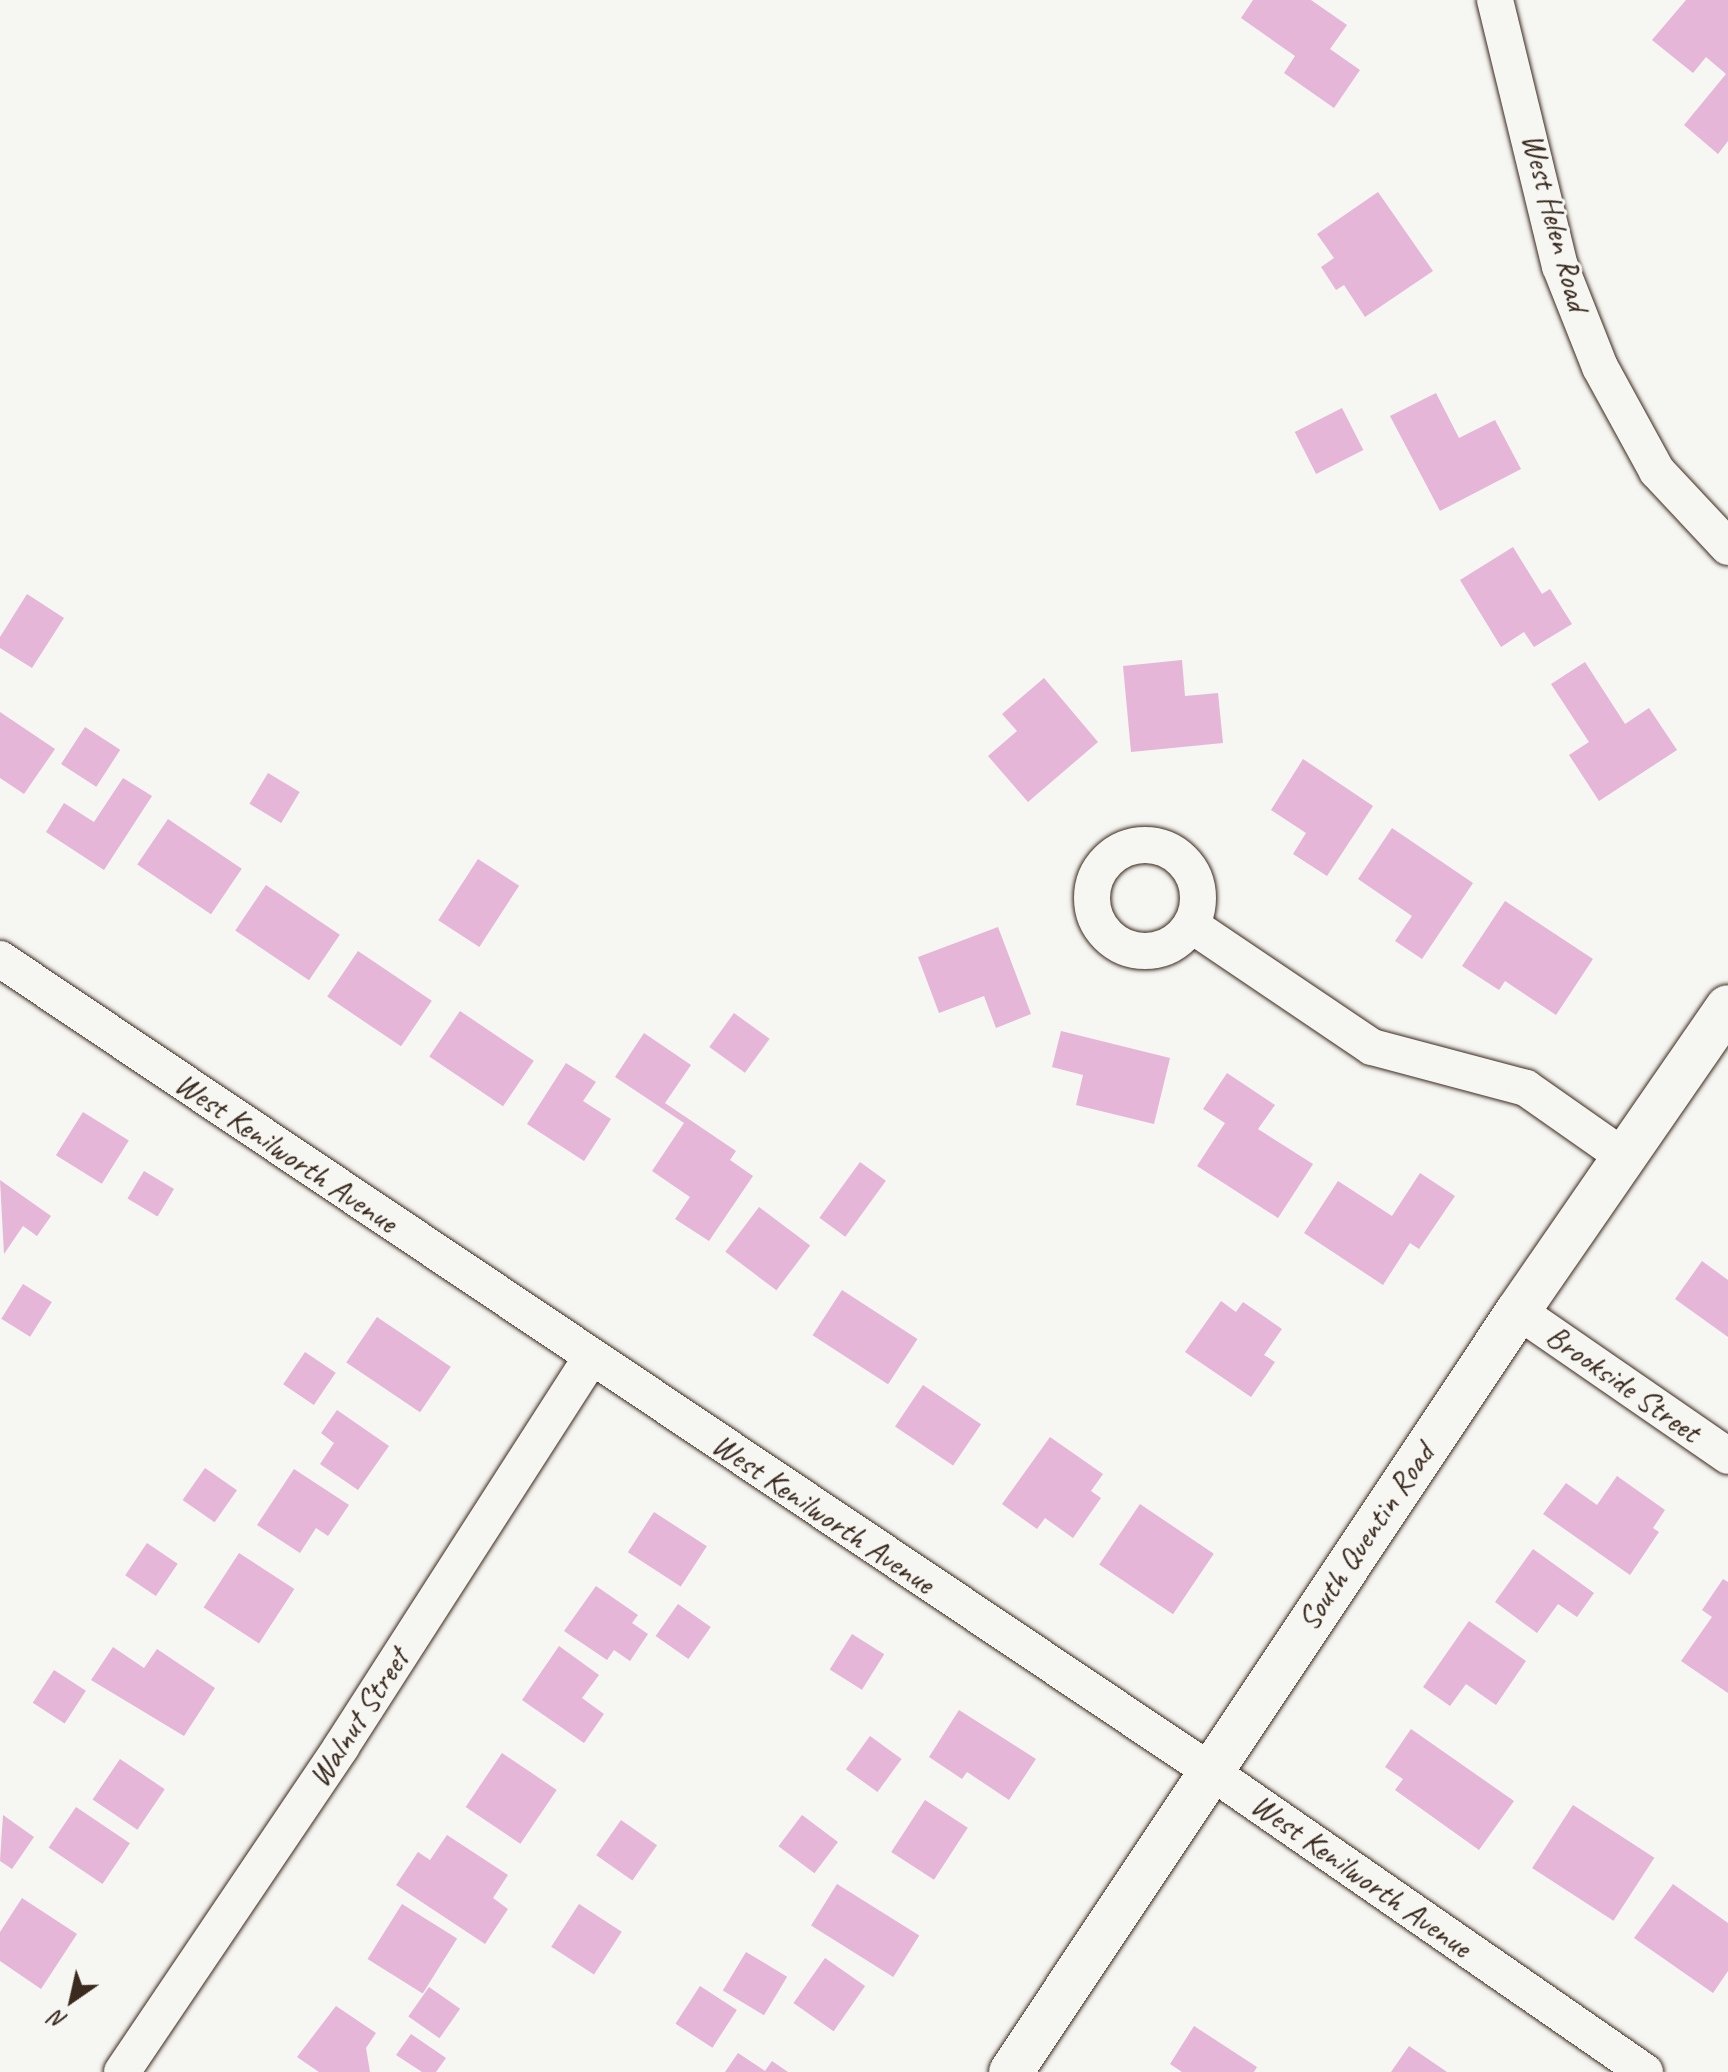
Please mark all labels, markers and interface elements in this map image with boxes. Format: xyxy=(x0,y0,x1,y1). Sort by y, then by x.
street label: West Helen Road xyxy=(1513,129,1597,315)
street label: West Kenilworth Avenue xyxy=(168,1064,404,1242)
street label: Brookside Street xyxy=(1538,1317,1708,1451)
street label: West Kenilworth Avenue xyxy=(705,1425,941,1603)
street label: South Quentin Road xyxy=(1290,1437,1442,1637)
street label: Walnut Street xyxy=(300,1642,418,1794)
street label: West Kenilworth Avenue xyxy=(1244,1786,1478,1966)
north arrow xyxy=(32,1960,112,2040)
text: N xyxy=(45,2004,72,2035)

